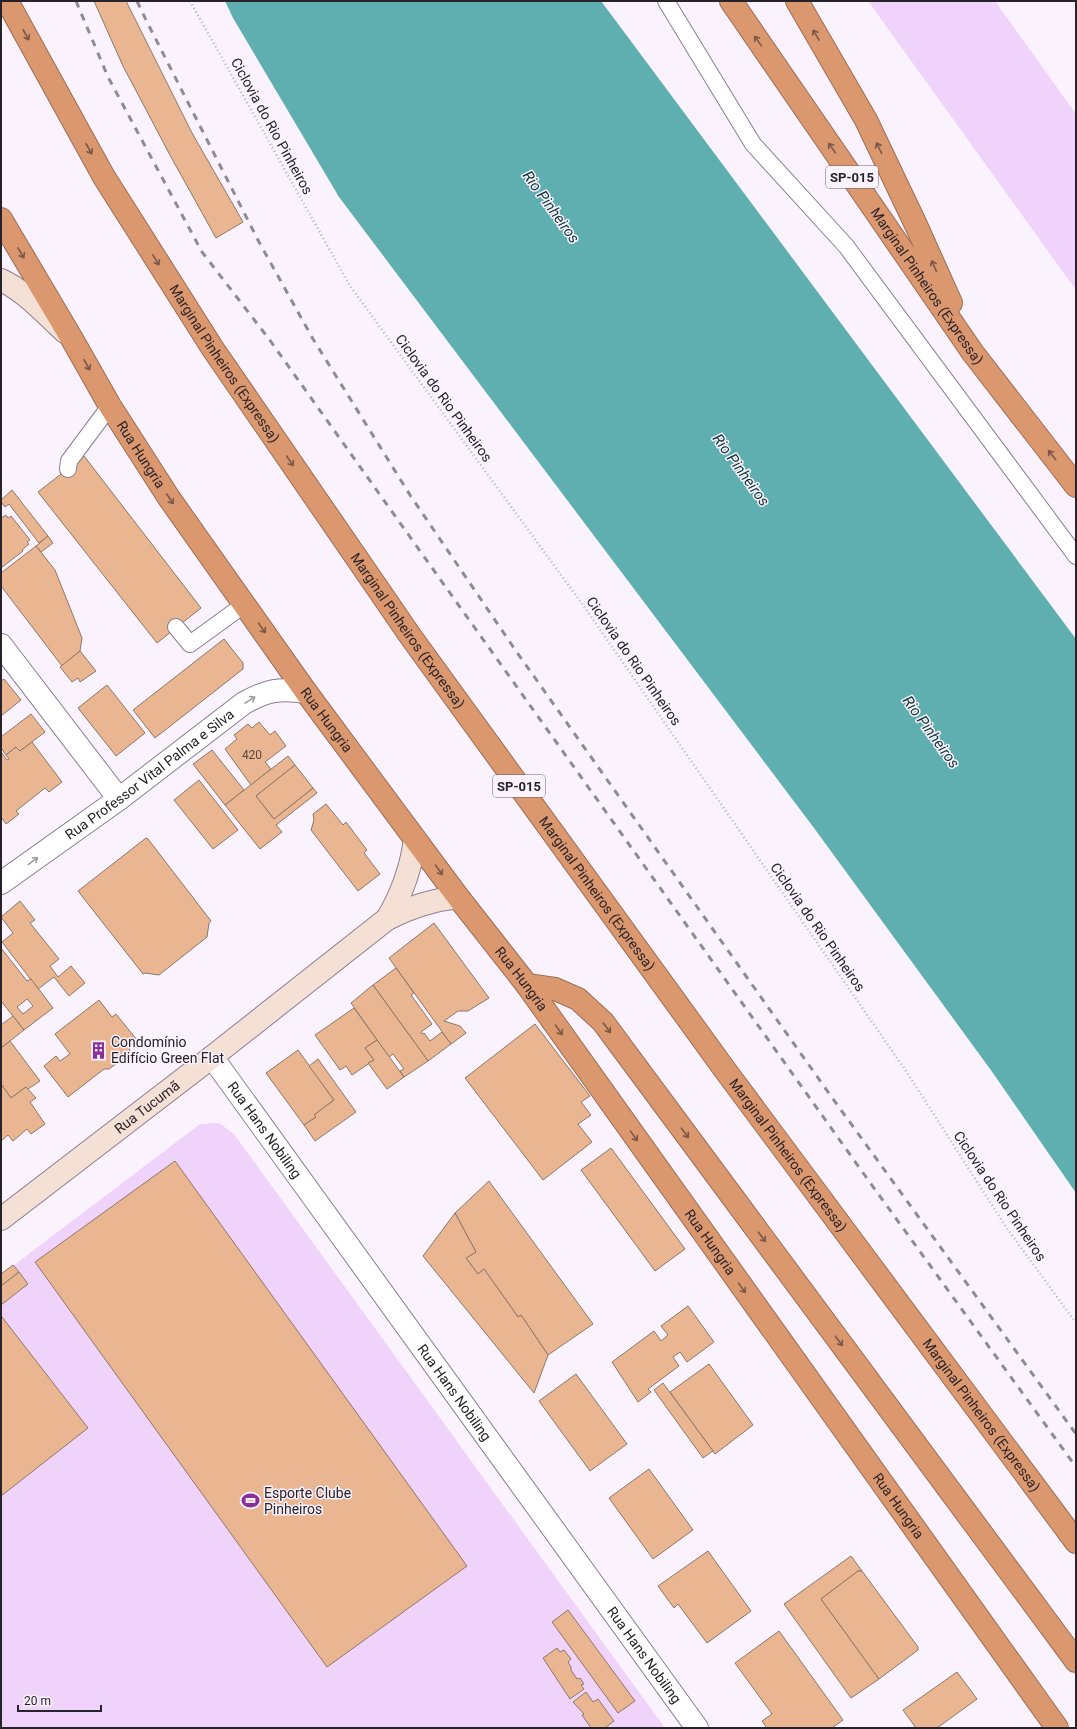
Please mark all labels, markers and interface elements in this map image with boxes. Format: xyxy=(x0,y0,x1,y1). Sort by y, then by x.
one-way arrow xyxy=(22,29,30,41)
one-way arrow xyxy=(812,29,820,41)
one-way arrow xyxy=(754,36,762,47)
street label: Ciclovia do Rio Pinheiros xyxy=(228,55,316,197)
one-way arrow xyxy=(85,143,93,155)
one-way arrow xyxy=(828,143,836,154)
one-way arrow xyxy=(875,143,882,155)
road number: SP-015 xyxy=(826,166,878,188)
water label: Rio Pinheiros xyxy=(519,167,583,247)
street label: Marginal Pinheiros (Expressa) xyxy=(868,205,987,368)
one-way arrow xyxy=(17,247,25,258)
one-way arrow xyxy=(153,254,161,266)
one-way arrow xyxy=(930,261,938,273)
street label: Marginal Pinheiros (Expressa) xyxy=(166,282,283,446)
street label: Ciclovia do Rio Pinheiros xyxy=(392,331,496,465)
one-way arrow xyxy=(83,359,91,371)
street label: Rua Hungria xyxy=(114,418,168,491)
water label: Rio Pinheiros xyxy=(709,430,773,510)
one-way arrow xyxy=(1048,449,1056,460)
one-way arrow xyxy=(286,456,294,467)
one-way arrow xyxy=(166,493,174,504)
street label: Marginal Pinheiros (Expressa) xyxy=(348,550,468,712)
street label: Ciclovia do Rio Pinheiros xyxy=(583,594,685,728)
one-way arrow xyxy=(258,622,266,633)
street label: Rua Hungria xyxy=(297,684,356,755)
water label: Rio Pinheiros xyxy=(899,692,963,772)
one-way arrow xyxy=(244,695,256,703)
street label: Rua Professor Vital Palma e Silva xyxy=(62,706,237,843)
house number: 420 xyxy=(242,748,262,762)
road number: SP-015 xyxy=(493,775,545,797)
street label: Marginal Pinheiros (Expressa) xyxy=(536,813,658,974)
one-way arrow xyxy=(27,856,38,865)
street label: Ciclovia do Rio Pinheiros xyxy=(767,860,869,994)
one-way arrow xyxy=(434,865,443,876)
street label: Rua Hungria xyxy=(492,943,551,1014)
one-way arrow xyxy=(603,1022,611,1033)
one-way arrow xyxy=(555,1024,563,1035)
place label: Condomínio Edifício Green Flat xyxy=(111,1034,225,1066)
building icon: Condomínio Edifício Green Flat xyxy=(88,1040,108,1060)
street label: Marginal Pinheiros (Expressa) xyxy=(726,1075,850,1235)
street label: Rua Tucumã xyxy=(111,1077,183,1137)
street label: Rua Hans Nobiling xyxy=(224,1079,305,1181)
one-way arrow xyxy=(680,1127,689,1138)
street label: Ciclovia do Rio Pinheiros xyxy=(950,1128,1050,1264)
one-way arrow xyxy=(630,1130,638,1141)
street label: Rua Hungria xyxy=(682,1206,739,1278)
one-way arrow xyxy=(758,1231,766,1242)
one-way arrow xyxy=(738,1282,746,1293)
street label: Marginal Pinheiros (Expressa) xyxy=(920,1335,1044,1495)
one-way arrow xyxy=(835,1336,843,1347)
street label: Rua Hans Nobiling xyxy=(414,1341,495,1444)
street label: Rua Hungria xyxy=(870,1470,927,1542)
place label: Esporte Clube Pinheiros xyxy=(264,1485,351,1517)
sports icon: Esporte Clube Pinheiros xyxy=(241,1491,261,1511)
street label: Rua Hans Nobiling xyxy=(604,1604,685,1706)
scale bar xyxy=(18,1687,101,1713)
text: 20 m xyxy=(24,1694,51,1708)

